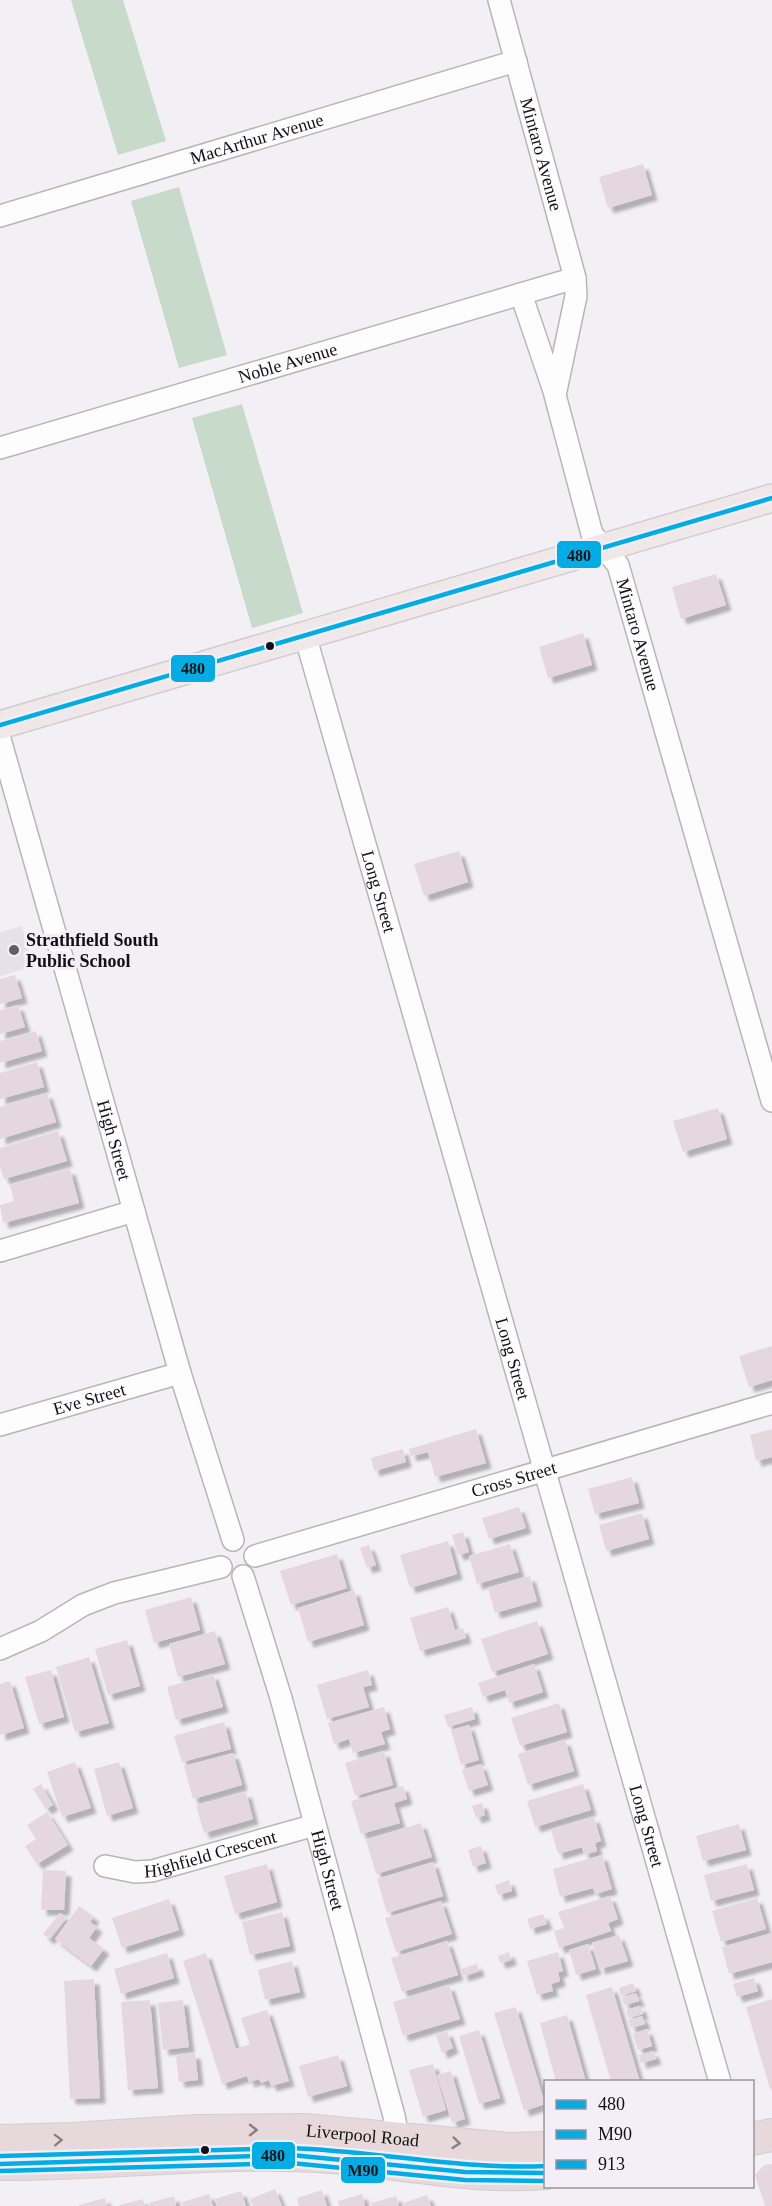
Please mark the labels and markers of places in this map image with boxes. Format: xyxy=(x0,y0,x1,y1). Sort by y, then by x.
unlabelled marker xyxy=(264,640,276,652)
place label: Strathfield South Public School xyxy=(26,930,159,971)
marker: Strathfield South Public School xyxy=(7,943,21,957)
unlabelled marker xyxy=(199,2144,211,2156)

